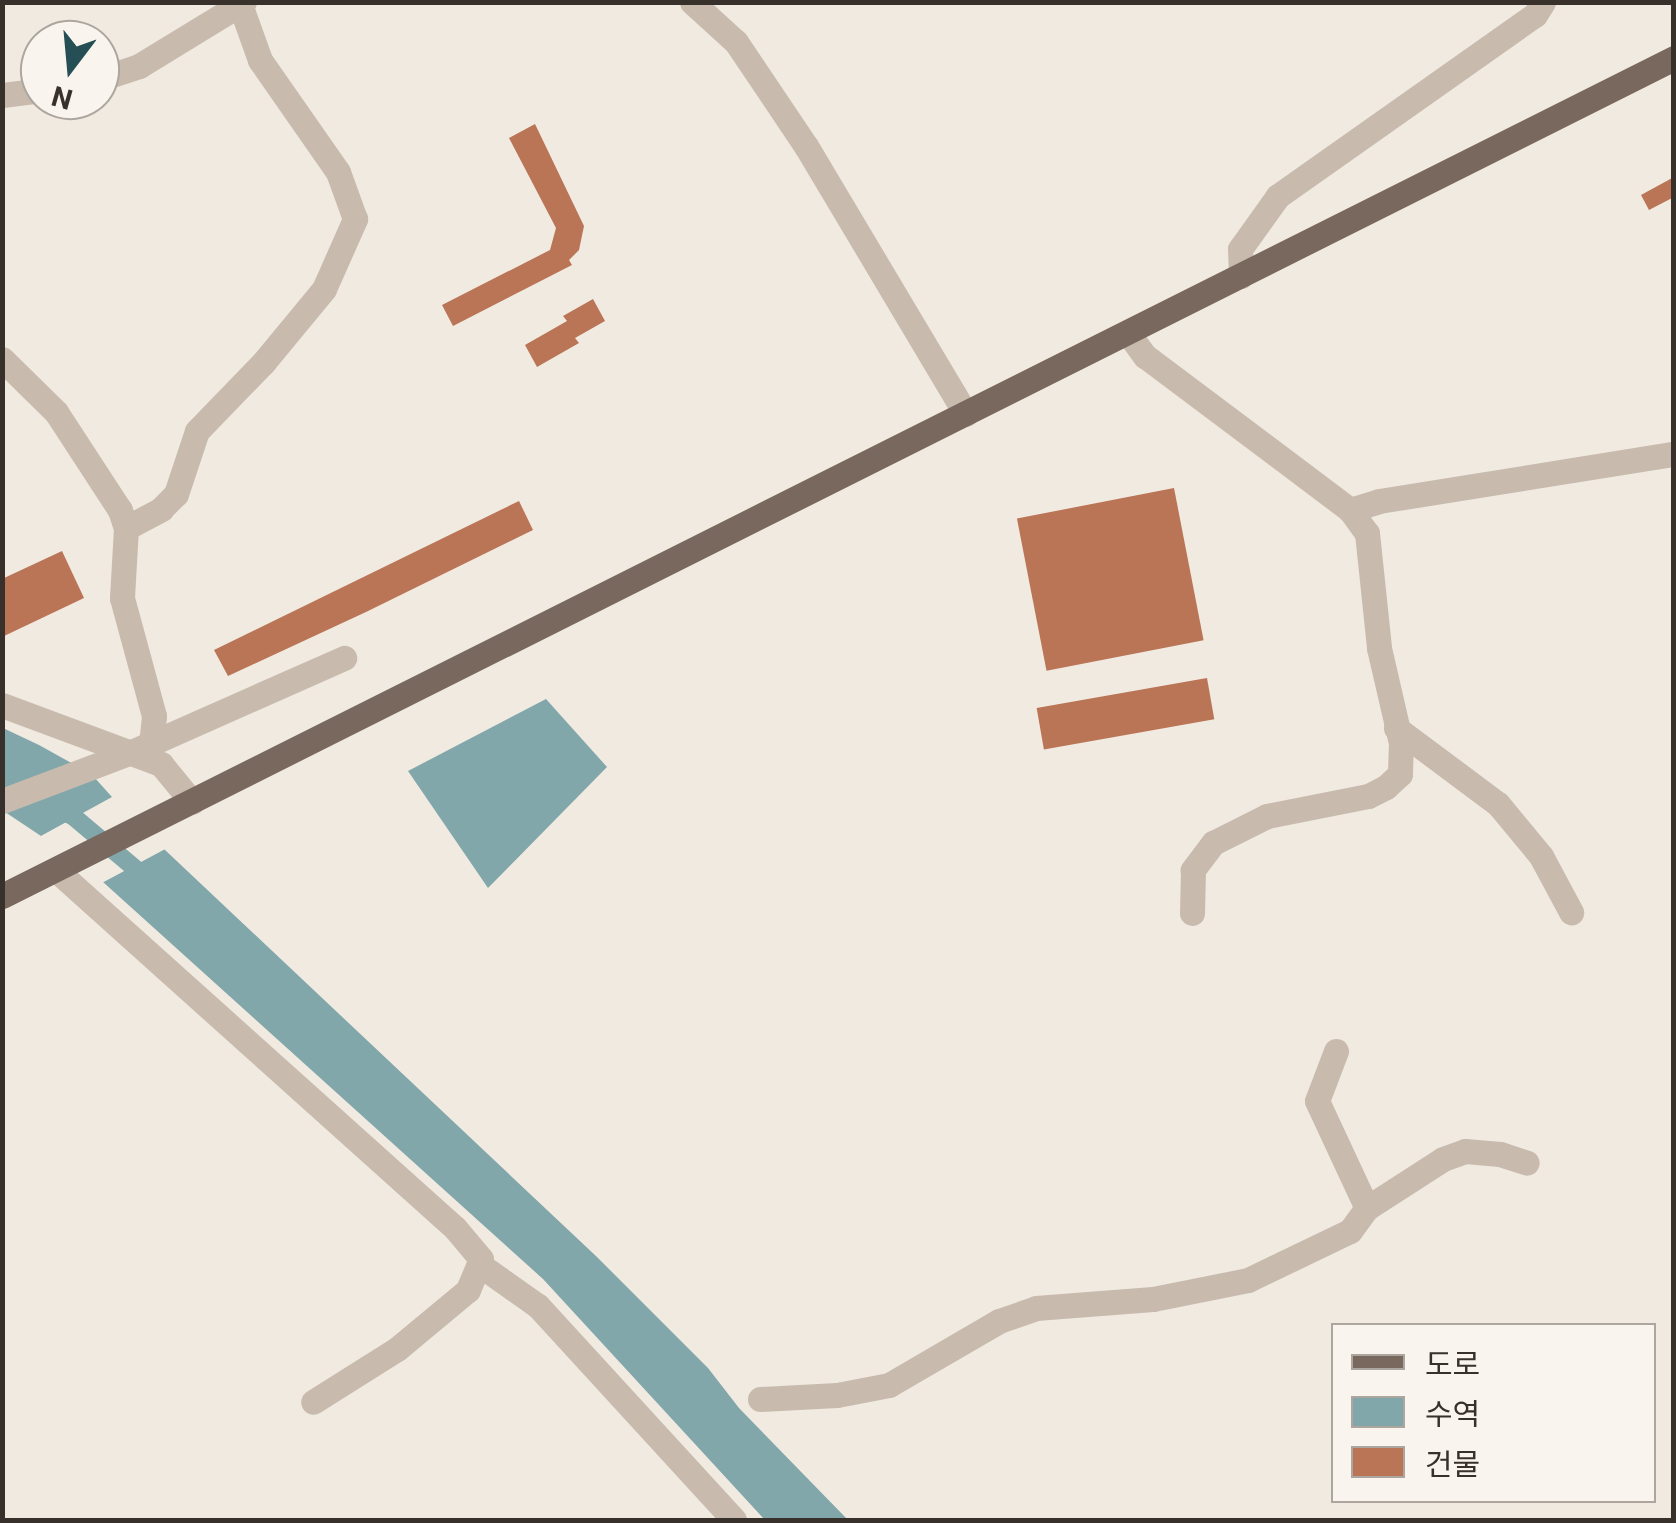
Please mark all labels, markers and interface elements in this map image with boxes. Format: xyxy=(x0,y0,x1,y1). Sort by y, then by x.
north arrow xyxy=(20,20,120,120)
text: N xyxy=(48,79,76,116)
legend xyxy=(1331,1323,1656,1503)
text: 도로 xyxy=(1425,1347,1480,1382)
text: 수역 xyxy=(1425,1397,1480,1432)
text: 건물 xyxy=(1425,1447,1480,1482)

